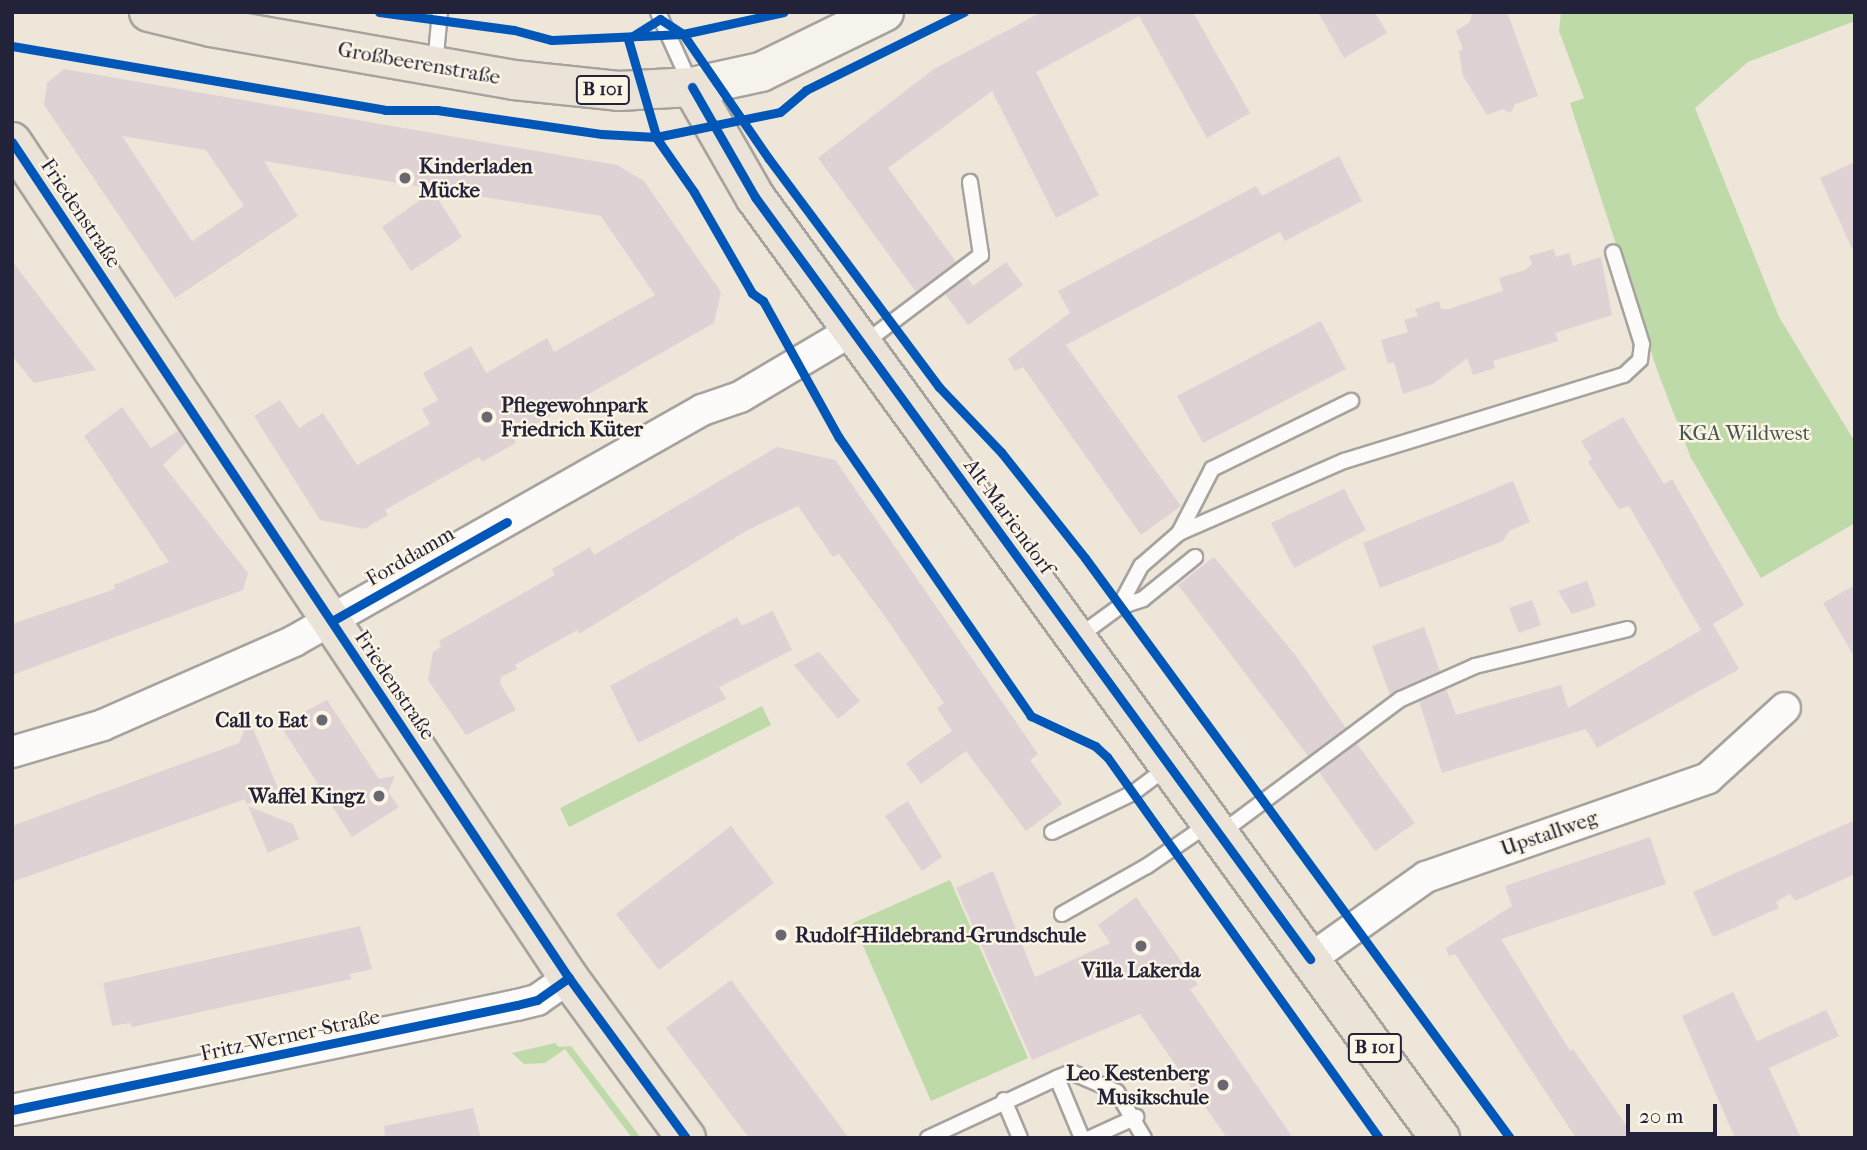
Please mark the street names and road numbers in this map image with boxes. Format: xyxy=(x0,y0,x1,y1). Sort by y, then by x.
street label: Großbeerenstraße xyxy=(336,36,502,90)
road number: B 101 xyxy=(575,74,631,106)
street label: Friedenstraße xyxy=(35,154,127,272)
street label: Alt-Mariendorf xyxy=(959,453,1059,579)
street label: Forddamm xyxy=(361,521,459,591)
street label: Friedenstraße xyxy=(349,626,441,744)
street label: Upstallweg xyxy=(1497,805,1601,861)
street label: Fritz-Werner-Straße xyxy=(198,1004,382,1066)
road number: B 101 xyxy=(1347,1032,1403,1064)

